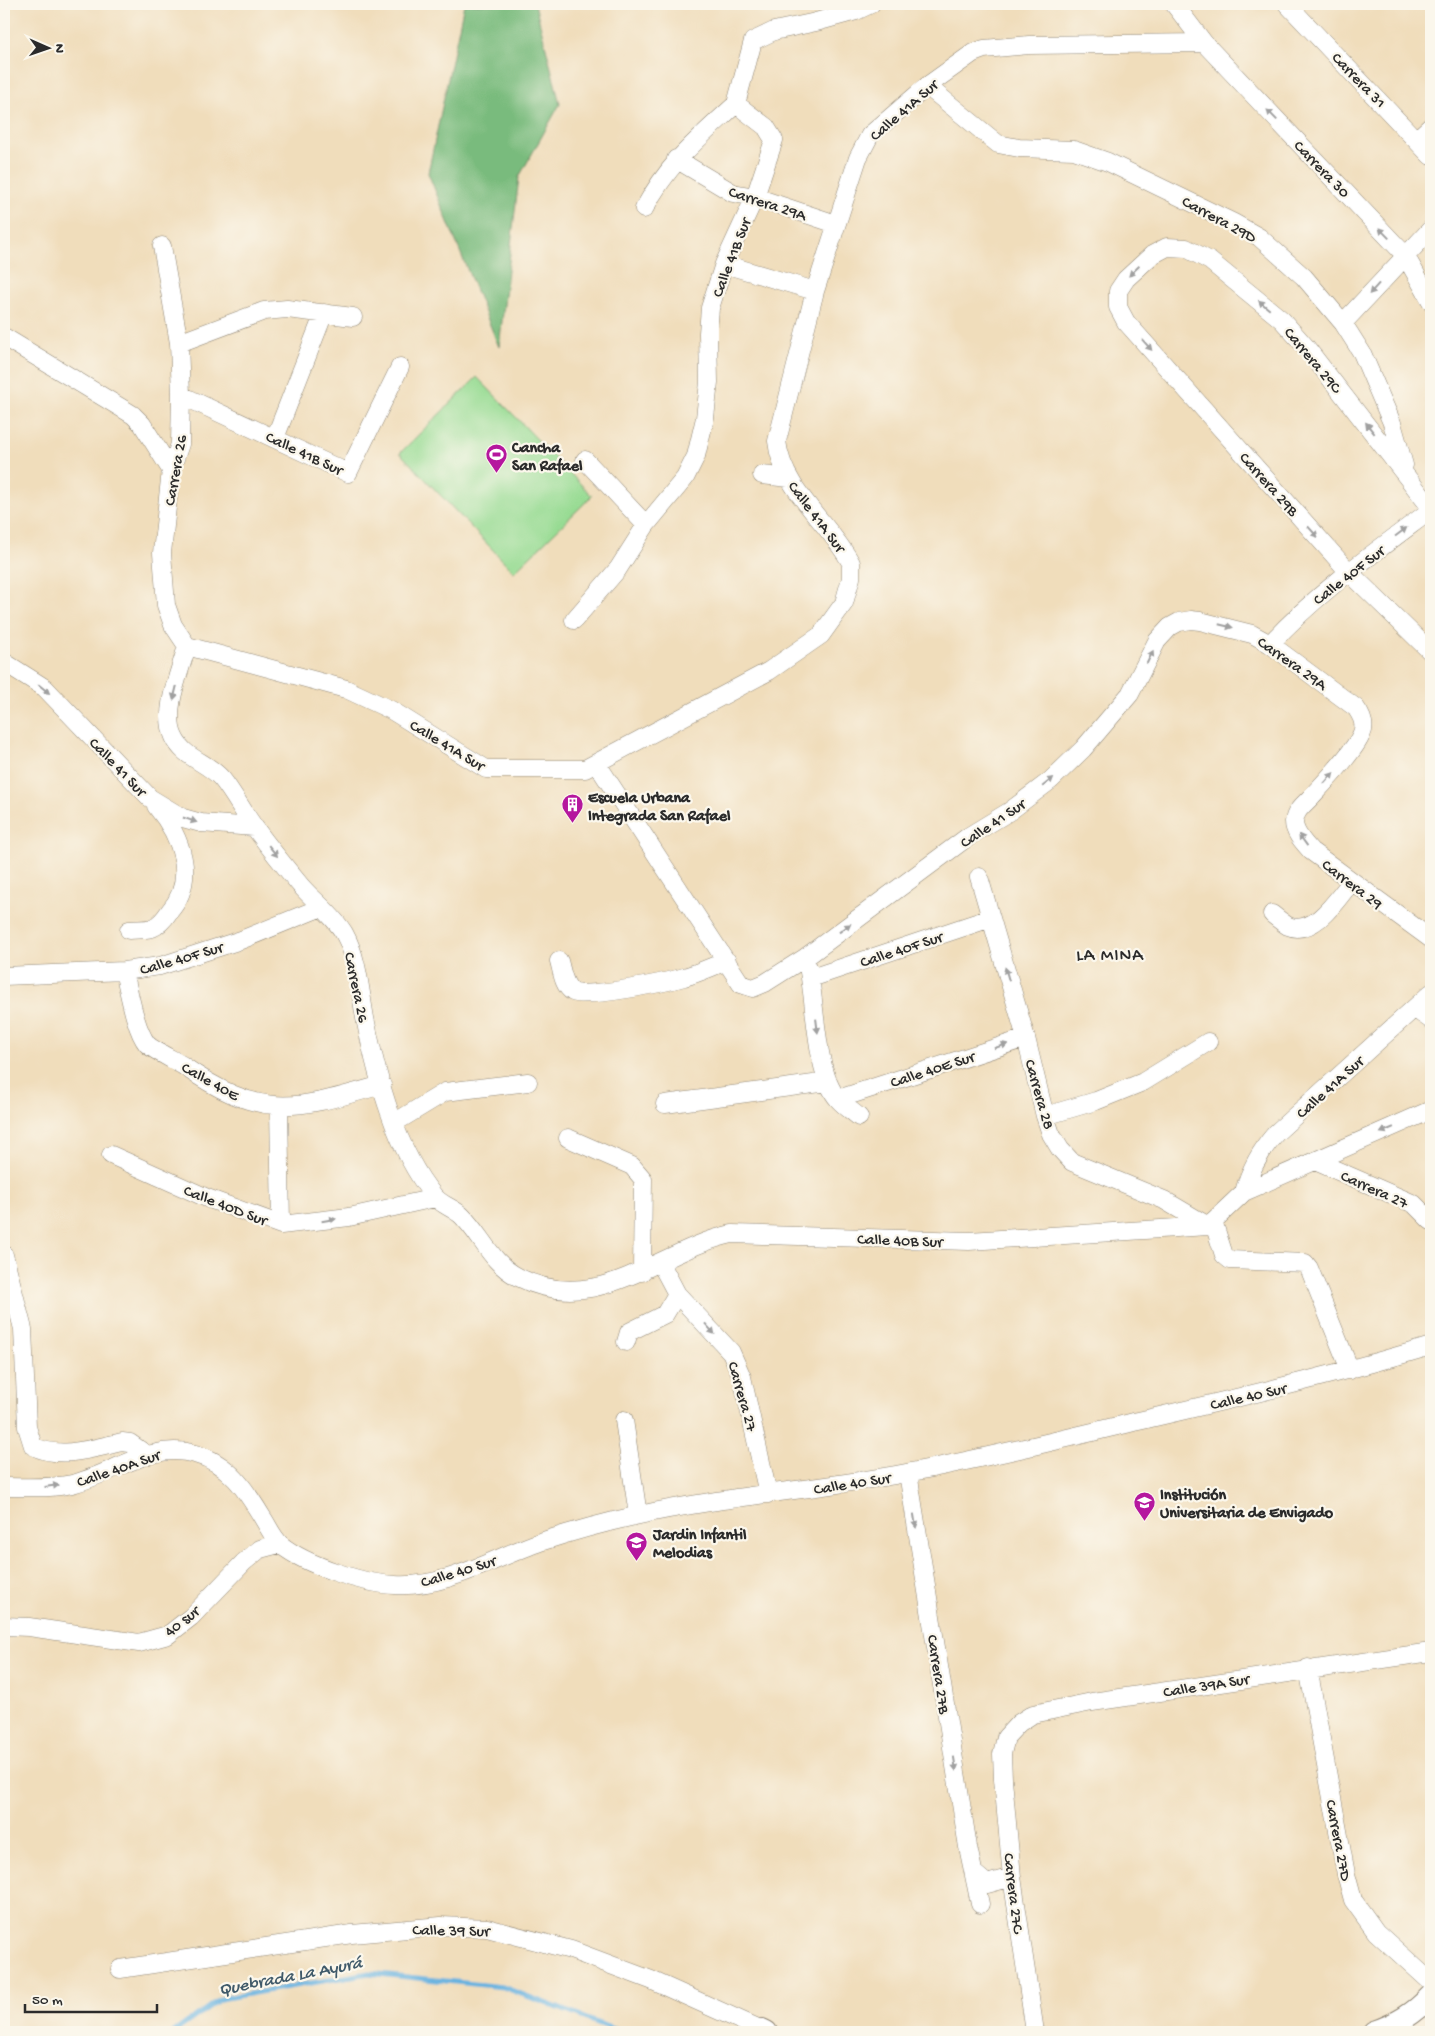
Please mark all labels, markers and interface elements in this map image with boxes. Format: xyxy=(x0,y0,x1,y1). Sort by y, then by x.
north arrow xyxy=(22,22,72,72)
text: N xyxy=(50,44,67,53)
street label: Carrera 31 xyxy=(1326,50,1389,113)
street label: Calle 41A Sur xyxy=(867,76,944,147)
one-way arrow xyxy=(1266,109,1278,121)
street label: Carrera 30 xyxy=(1288,138,1353,203)
street label: Carrera 29A xyxy=(726,184,810,227)
street label: Carrera 29D xyxy=(1178,194,1259,249)
street label: Calle 41B Sur xyxy=(709,215,758,301)
one-way arrow xyxy=(1378,227,1390,239)
one-way arrow xyxy=(1129,265,1141,277)
one-way arrow xyxy=(1368,283,1380,295)
one-way arrow xyxy=(1257,300,1270,311)
street label: Carrera 29C xyxy=(1278,324,1345,399)
one-way arrow xyxy=(1141,339,1153,351)
one-way arrow xyxy=(1364,422,1375,435)
street label: Calle 41B Sur xyxy=(262,429,346,482)
street label: Carrera 26 xyxy=(162,433,193,507)
place label: Cancha San Rafael xyxy=(511,440,583,477)
sports icon: Cancha San Rafael xyxy=(484,443,508,474)
street label: Carrera 29B xyxy=(1234,449,1302,522)
street label: Calle 41A Sur xyxy=(782,479,849,559)
one-way arrow xyxy=(1307,526,1319,538)
one-way arrow xyxy=(1394,527,1408,537)
street label: Calle 40F Sur xyxy=(1310,542,1391,611)
one-way arrow xyxy=(1219,622,1234,630)
street label: Carrera 29A xyxy=(1252,634,1331,697)
one-way arrow xyxy=(1146,650,1154,664)
one-way arrow xyxy=(38,683,51,694)
one-way arrow xyxy=(170,686,178,701)
street label: Calle 41A Sur xyxy=(405,717,488,778)
street label: Calle 41 Sur xyxy=(84,735,150,803)
one-way arrow xyxy=(1323,772,1335,784)
one-way arrow xyxy=(1041,776,1053,788)
place label: Escuela Urbana Integrada San Rafael xyxy=(588,790,731,827)
building icon: Escuela Urbana Integrada San Rafael xyxy=(560,793,584,824)
street label: Calle 41 Sur xyxy=(958,795,1031,854)
one-way arrow xyxy=(182,816,197,824)
one-way arrow xyxy=(1298,833,1308,847)
one-way arrow xyxy=(268,844,279,857)
street label: Carrera 29 xyxy=(1317,857,1385,915)
one-way arrow xyxy=(838,923,852,933)
street label: Calle 40F Sur xyxy=(858,929,947,974)
street label: Calle 40F Sur xyxy=(138,939,227,981)
district label: LA MINA xyxy=(1076,946,1144,967)
street label: Carrera 26 xyxy=(338,951,371,1026)
one-way arrow xyxy=(1003,967,1011,982)
one-way arrow xyxy=(813,1018,821,1034)
one-way arrow xyxy=(993,1042,1008,1049)
street label: Calle 40E Sur xyxy=(888,1048,979,1094)
street label: Calle 41A Sur xyxy=(1294,1052,1370,1124)
street label: Carrera 28 xyxy=(1019,1058,1057,1132)
street label: Calle 40E xyxy=(177,1059,242,1107)
one-way arrow xyxy=(1379,1126,1394,1134)
street label: Carrera 27 xyxy=(1337,1168,1411,1215)
street label: Calle 40D Sur xyxy=(180,1183,271,1232)
one-way arrow xyxy=(322,1216,338,1224)
street label: Calle 40B Sur xyxy=(857,1232,944,1254)
one-way arrow xyxy=(704,1323,716,1335)
street label: Carrera 27 xyxy=(722,1360,760,1435)
street label: Calle 40 Sur xyxy=(1209,1380,1290,1416)
street label: Calle 40A Sur xyxy=(75,1447,165,1493)
street label: Calle 40 Sur xyxy=(813,1470,894,1501)
one-way arrow xyxy=(45,1482,61,1490)
place label: Institución Universitaria de Envigado xyxy=(1160,1487,1334,1524)
school or university icon: Institución Universitaria de Envigado xyxy=(1132,1490,1156,1521)
one-way arrow xyxy=(912,1513,920,1529)
place label: Jardin Infantil Melodias xyxy=(652,1526,747,1564)
school or university icon: Jardin Infantil Melodias xyxy=(625,1530,649,1561)
street label: Calle 40 Sur xyxy=(419,1553,500,1594)
street label: 40 sur xyxy=(162,1602,206,1642)
street label: Carrera 27B xyxy=(921,1634,952,1716)
street label: Calle 39A Sur xyxy=(1162,1671,1252,1704)
one-way arrow xyxy=(951,1756,959,1772)
street label: Carrera 27D xyxy=(1319,1799,1354,1883)
street label: Carrera 27C xyxy=(997,1852,1026,1936)
street label: Calle 39 Sur xyxy=(412,1922,491,1943)
water label: Quebrada La Ayurá xyxy=(217,1953,365,2002)
scale bar xyxy=(25,1981,158,2013)
text: 50 m xyxy=(32,1992,63,2010)

